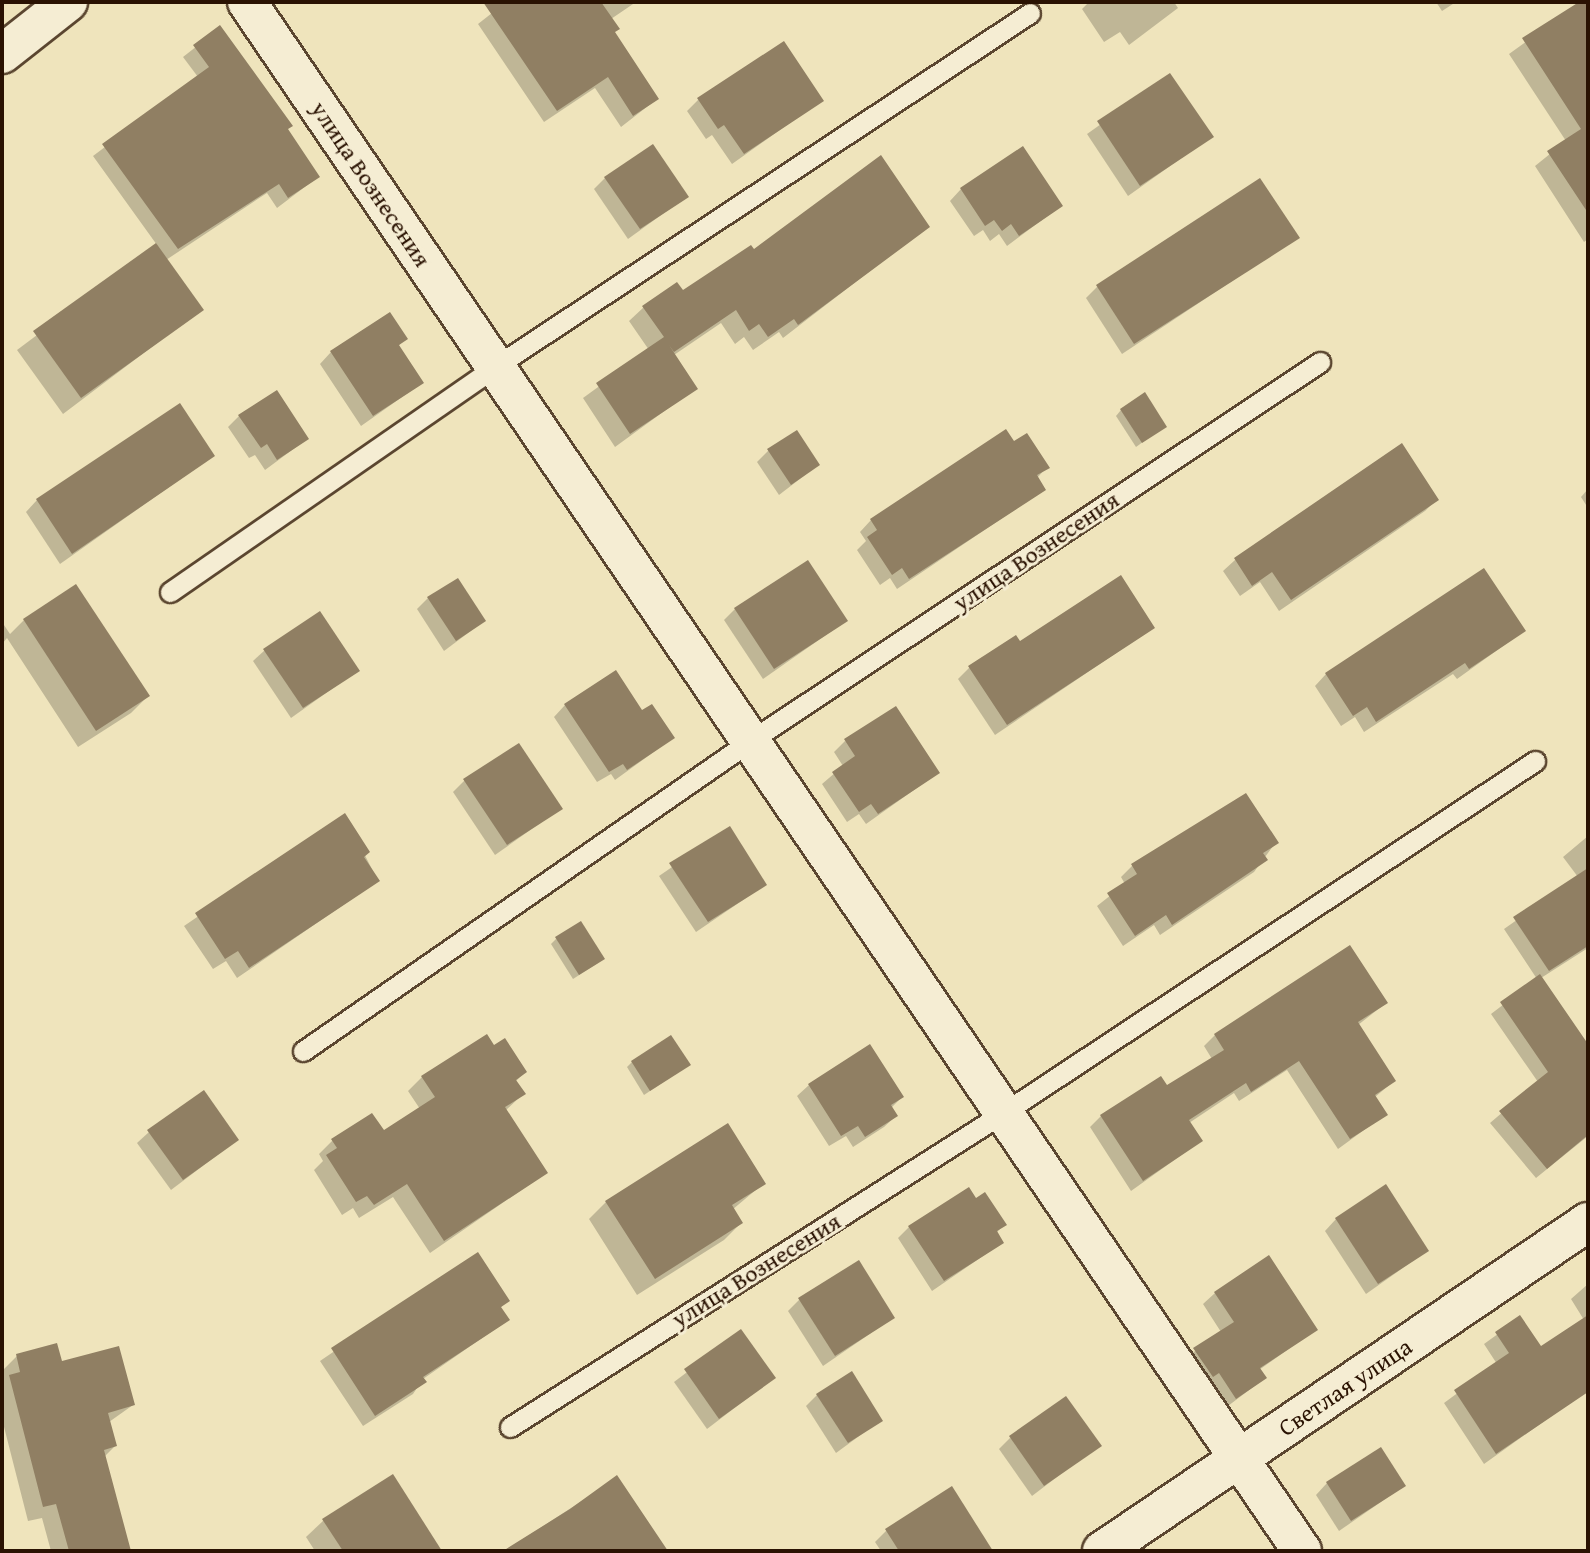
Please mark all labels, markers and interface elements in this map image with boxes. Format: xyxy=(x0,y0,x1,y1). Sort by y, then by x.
street label: улица Вознесения xyxy=(305,96,437,272)
street label: улица Вознесения xyxy=(948,485,1124,617)
street label: улица Вознесения xyxy=(666,1206,846,1334)
street label: Светлая улица xyxy=(1273,1332,1417,1442)

